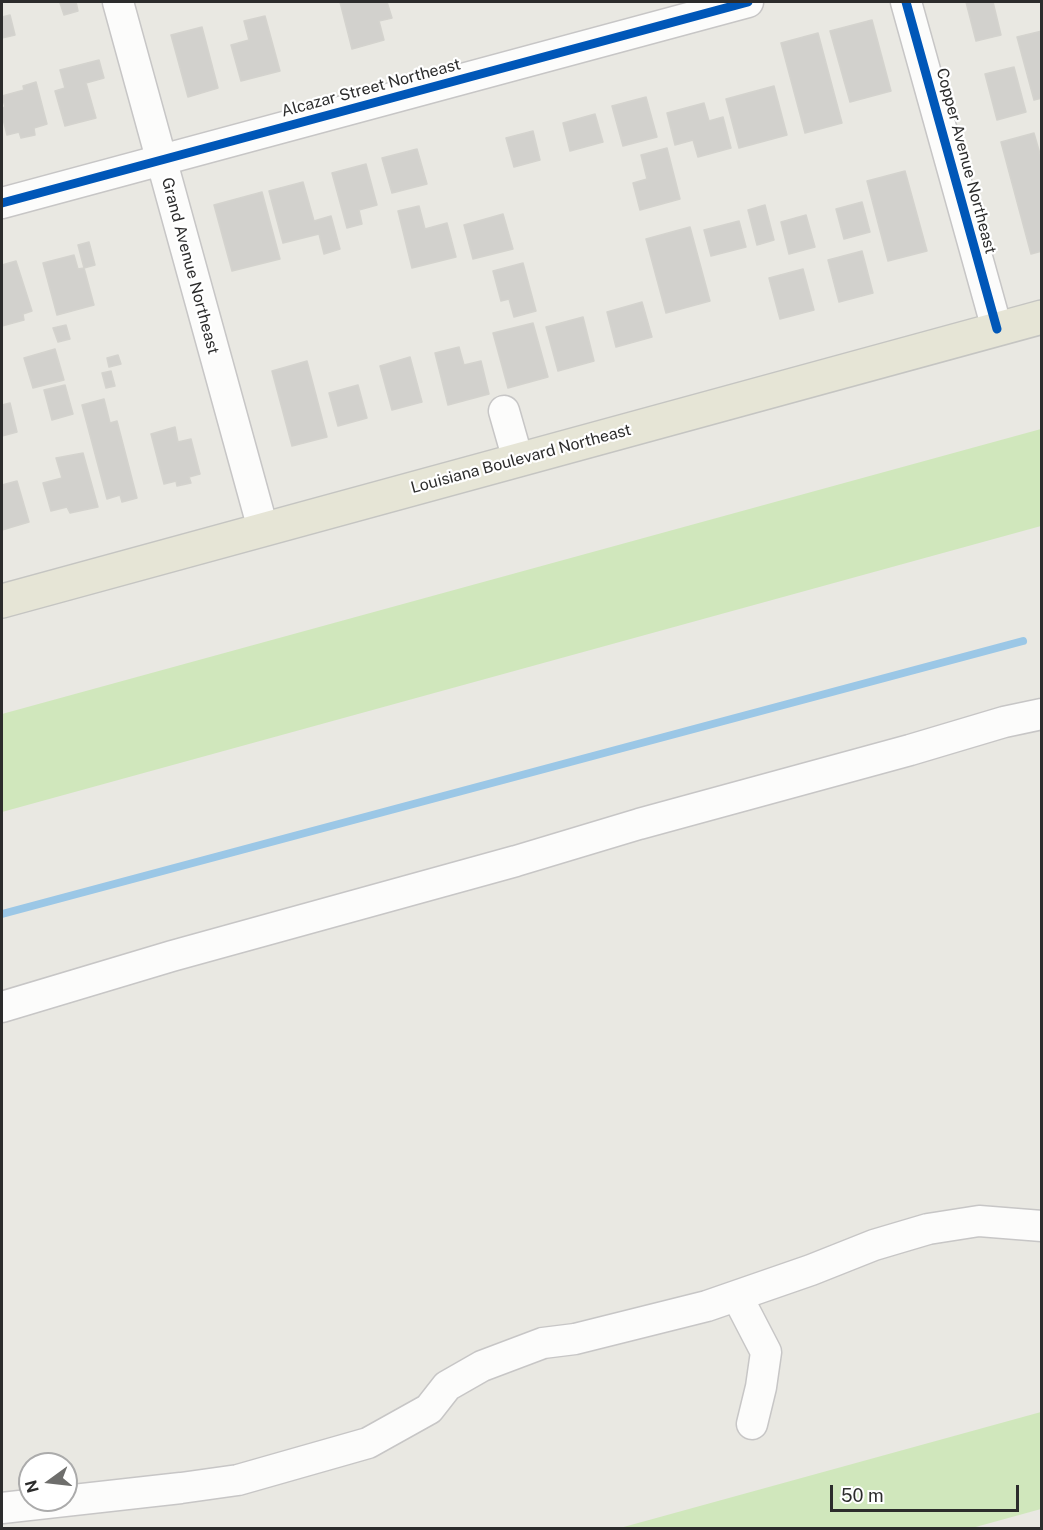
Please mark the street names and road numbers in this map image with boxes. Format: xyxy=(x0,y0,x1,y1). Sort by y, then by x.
street label: Alcazar Street Northeast xyxy=(279,55,463,121)
street label: Copper Avenue Northeast xyxy=(932,66,1000,256)
street label: Grand Avenue Northeast xyxy=(157,175,223,357)
street label: Louisiana Boulevard Northeast xyxy=(409,420,633,498)

